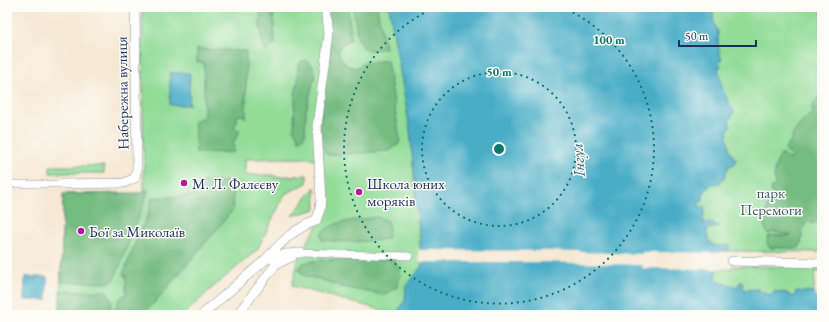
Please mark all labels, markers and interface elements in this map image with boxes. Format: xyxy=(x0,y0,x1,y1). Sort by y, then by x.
scale bar xyxy=(679,22,756,48)
text: 50 m xyxy=(685,28,709,44)
text: 100 m xyxy=(593,32,625,48)
street label: Набережна вулиця xyxy=(112,36,132,150)
text: 50 m xyxy=(486,64,512,80)
centre of rings xyxy=(492,142,506,156)
water label: Інгул xyxy=(566,142,590,179)
place label: М. Л. Фалєєву xyxy=(192,174,279,193)
place label: Школа юних моряків xyxy=(367,174,445,210)
marker: М. Л. Фалєєву xyxy=(179,178,189,188)
park label: парк Перемоги xyxy=(740,183,802,219)
marker: Школа юних моряків xyxy=(354,187,364,197)
place label: Бої за Миколаїв xyxy=(89,222,185,241)
marker: Бої за Миколаїв xyxy=(76,226,86,236)

